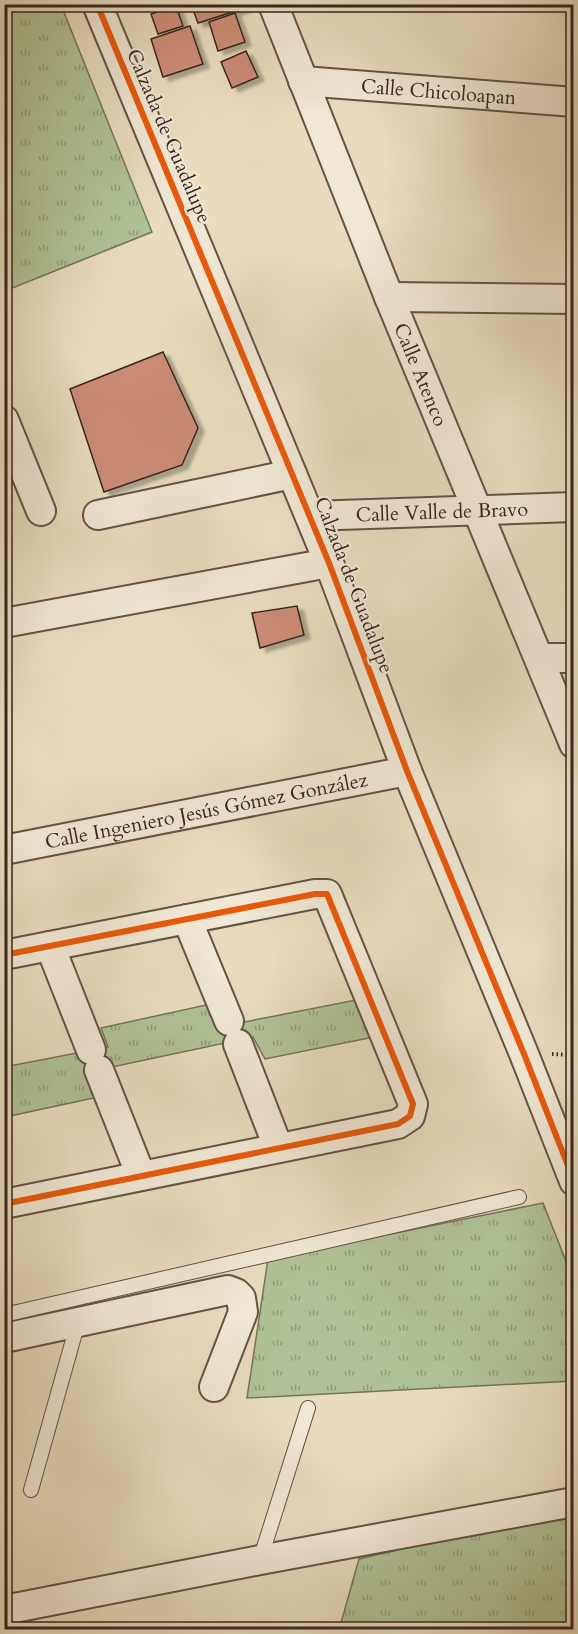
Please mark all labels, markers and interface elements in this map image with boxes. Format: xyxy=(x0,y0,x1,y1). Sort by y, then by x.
street label: Calzada de Guadalupe xyxy=(120,45,218,227)
street label: Calle Chicoloapan xyxy=(360,72,518,111)
street label: Calle Atenco xyxy=(388,319,455,430)
street label: Calzada de Guadalupe xyxy=(308,493,400,677)
street label: Calle Valle de Bravo xyxy=(355,495,529,528)
street label: Calle Ingeniero Jesús Gómez González xyxy=(43,766,370,855)

